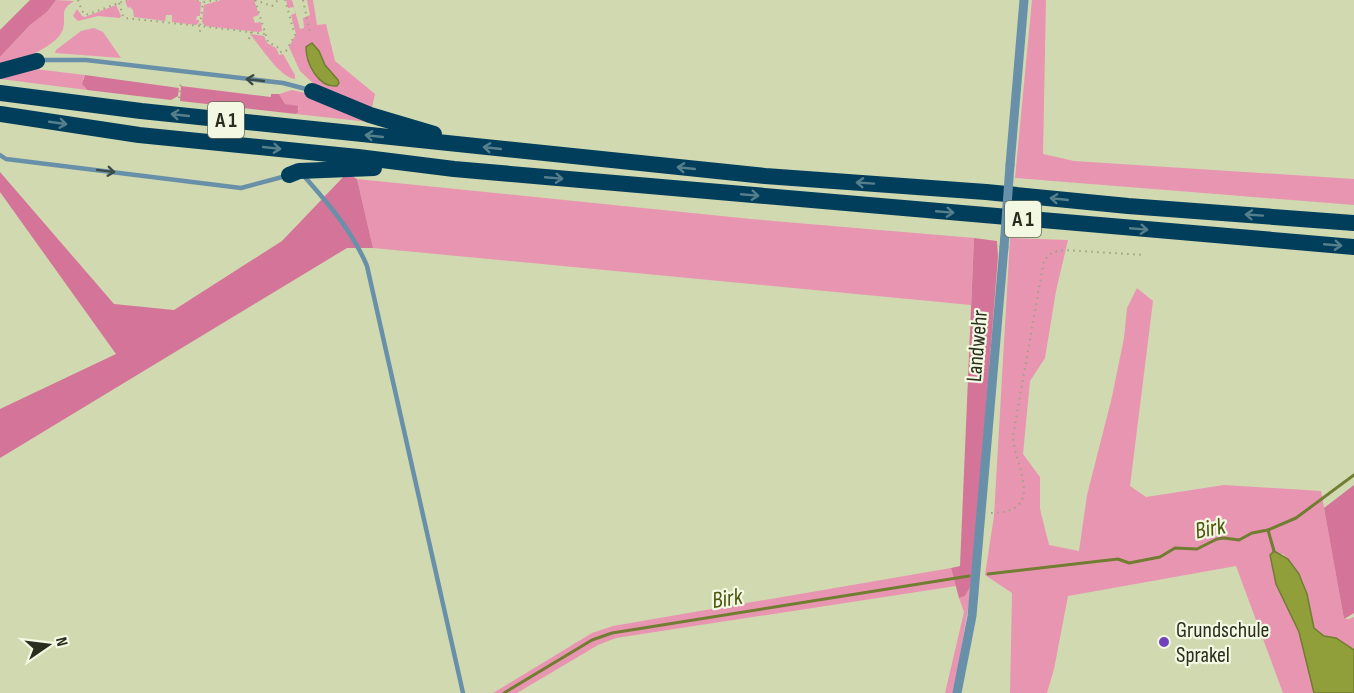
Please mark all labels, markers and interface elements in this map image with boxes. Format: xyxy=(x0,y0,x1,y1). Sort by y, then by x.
one-way arrow xyxy=(246,74,266,85)
road number: A 1 xyxy=(208,102,244,138)
one-way arrow xyxy=(171,109,191,120)
one-way arrow xyxy=(47,117,67,128)
one-way arrow xyxy=(365,130,385,141)
one-way arrow xyxy=(482,142,502,153)
one-way arrow xyxy=(262,143,282,154)
one-way arrow xyxy=(676,162,696,173)
one-way arrow xyxy=(95,166,115,177)
one-way arrow xyxy=(544,173,564,184)
one-way arrow xyxy=(856,177,876,188)
one-way arrow xyxy=(740,190,760,201)
one-way arrow xyxy=(1050,193,1070,204)
road number: A 1 xyxy=(1005,201,1041,237)
one-way arrow xyxy=(934,207,954,218)
one-way arrow xyxy=(1244,209,1264,220)
one-way arrow xyxy=(1129,224,1148,235)
one-way arrow xyxy=(1323,240,1343,251)
street label: Landwehr xyxy=(961,309,994,383)
water label: Birk xyxy=(1192,511,1229,546)
water label: Birk xyxy=(710,582,745,615)
north arrow xyxy=(18,615,78,675)
place label: Grundschule Sprakel xyxy=(1176,617,1269,669)
text: N xyxy=(51,635,71,648)
marker: Grundschule Sprakel xyxy=(1157,635,1171,649)

